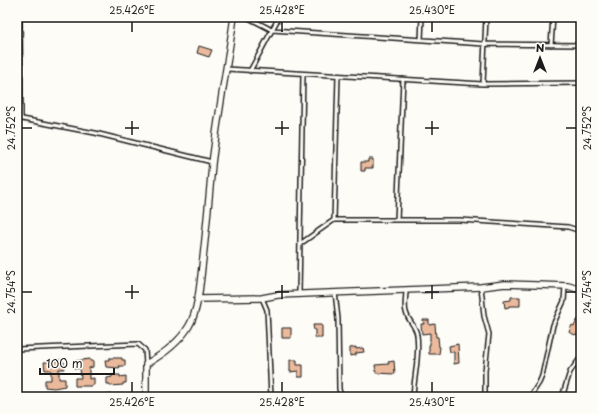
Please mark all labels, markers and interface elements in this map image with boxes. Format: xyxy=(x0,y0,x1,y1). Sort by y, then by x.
text: 25.426°E xyxy=(109,2,155,17)
text: 25.428°E xyxy=(259,2,305,17)
text: 25.430°E xyxy=(409,2,455,17)
north arrow xyxy=(520,38,560,78)
text: N xyxy=(536,39,545,56)
text: 24.752°S xyxy=(3,106,18,150)
text: 24.752°S xyxy=(579,106,594,150)
text: 24.754°S xyxy=(3,270,18,314)
text: 24.754°S xyxy=(579,270,594,314)
scale bar xyxy=(40,350,114,376)
text: 100 m xyxy=(46,354,83,372)
text: 25.426°E xyxy=(109,394,155,409)
text: 25.428°E xyxy=(259,394,305,409)
text: 25.430°E xyxy=(409,394,455,409)

